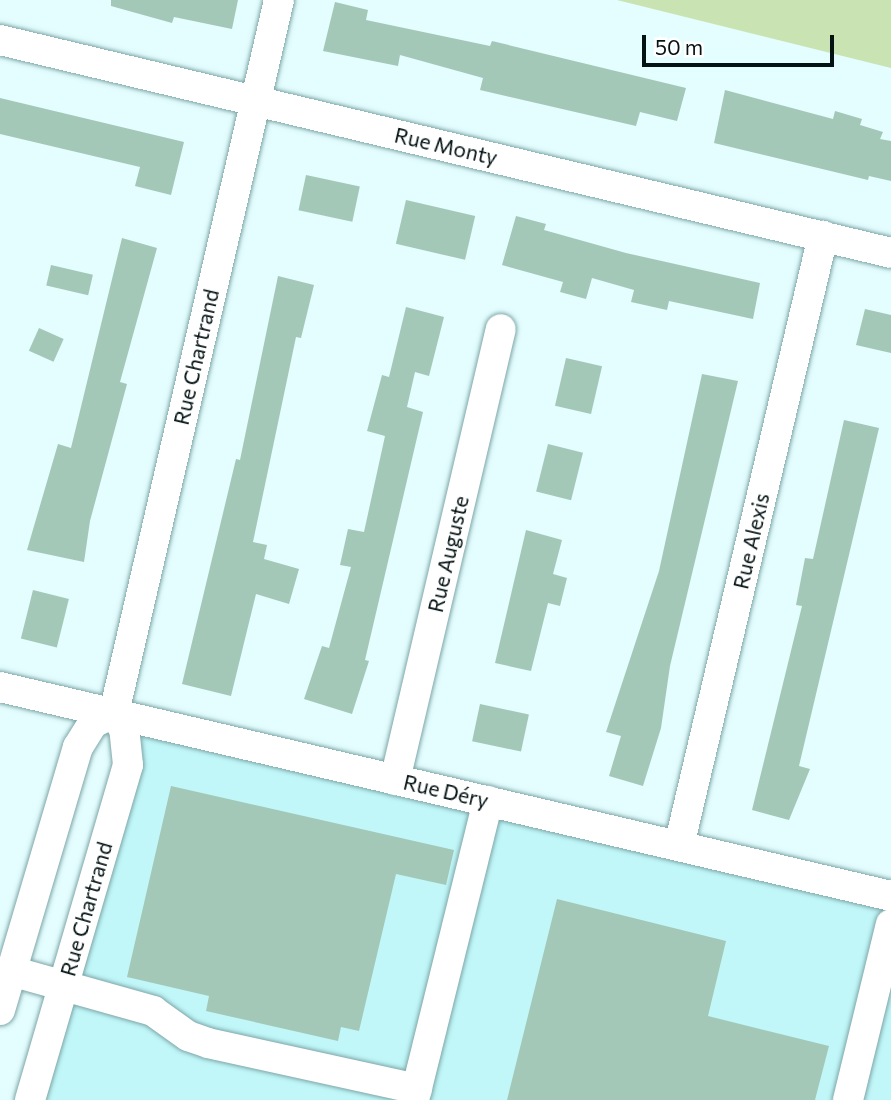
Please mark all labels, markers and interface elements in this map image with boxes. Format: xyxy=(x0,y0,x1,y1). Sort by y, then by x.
scale bar xyxy=(646,21,838,65)
text: 50 m xyxy=(655,34,703,59)
street label: Rue Monty xyxy=(392,122,500,170)
street label: Rue Chartrand xyxy=(168,287,224,427)
street label: Rue Alexis xyxy=(728,491,774,591)
street label: Rue Auguste xyxy=(422,493,474,615)
street label: Rue Déry xyxy=(401,769,491,813)
street label: Rue Chartrand xyxy=(55,839,117,979)

